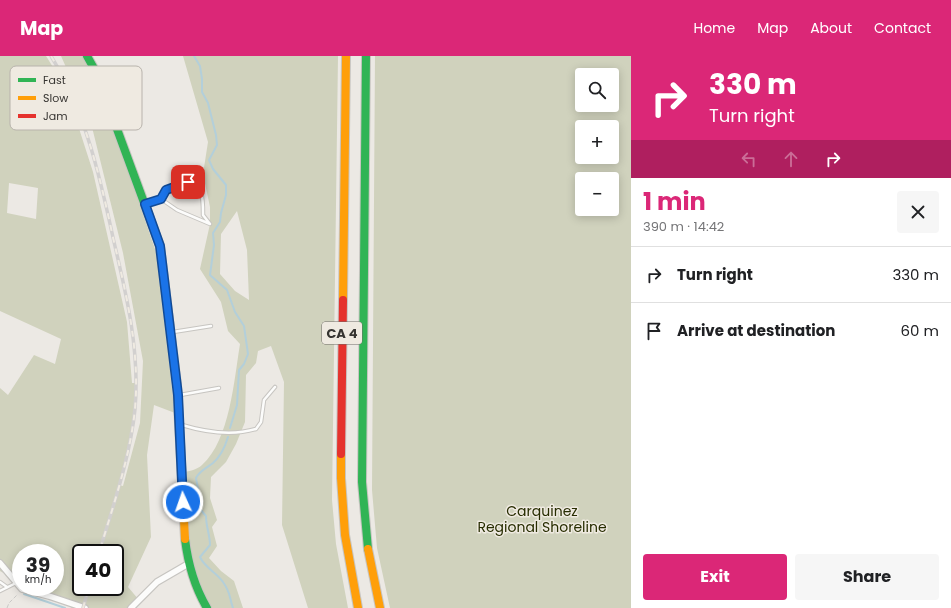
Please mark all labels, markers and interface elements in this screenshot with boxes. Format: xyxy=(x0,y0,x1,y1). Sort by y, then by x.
text: Map xyxy=(20,15,63,42)
text: Home xyxy=(693,18,735,38)
text: Map xyxy=(757,18,788,38)
text: About xyxy=(810,18,852,38)
text: Contact xyxy=(874,18,931,38)
text: 330 m xyxy=(709,65,797,104)
legend xyxy=(10,66,142,130)
map controls xyxy=(575,68,619,216)
button: search xyxy=(575,68,619,112)
text: Fast xyxy=(43,72,66,88)
icon: right xyxy=(643,72,695,124)
text: Slow xyxy=(43,90,68,106)
text: Turn right xyxy=(709,103,795,128)
text: Jam xyxy=(43,108,68,124)
button: + xyxy=(575,120,619,164)
icon: left xyxy=(738,148,760,170)
icon: ahead xyxy=(780,148,802,170)
icon: right xyxy=(822,148,844,170)
pin xyxy=(171,165,205,199)
icon: arrive xyxy=(177,171,199,193)
button: − xyxy=(575,172,619,216)
text: 1 min xyxy=(643,185,706,218)
button: close xyxy=(897,191,939,233)
text: 390 m · 14:42 xyxy=(643,217,724,236)
icon: right xyxy=(643,264,665,286)
text: Turn right xyxy=(677,264,753,285)
text: 330 m xyxy=(892,264,939,285)
icon: arrive xyxy=(643,320,665,342)
text: Arrive at destination xyxy=(677,320,835,341)
text: 60 m xyxy=(901,320,939,341)
road number: CA 4 xyxy=(322,322,362,344)
position arrow xyxy=(162,481,204,523)
park label: Carquinez Regional Shoreline xyxy=(477,501,607,537)
speed limit sign: 40 xyxy=(72,544,124,596)
text: 39 xyxy=(26,551,50,579)
button: Exit xyxy=(643,554,787,600)
button: Share xyxy=(795,554,939,600)
text: km/h xyxy=(25,572,51,587)

